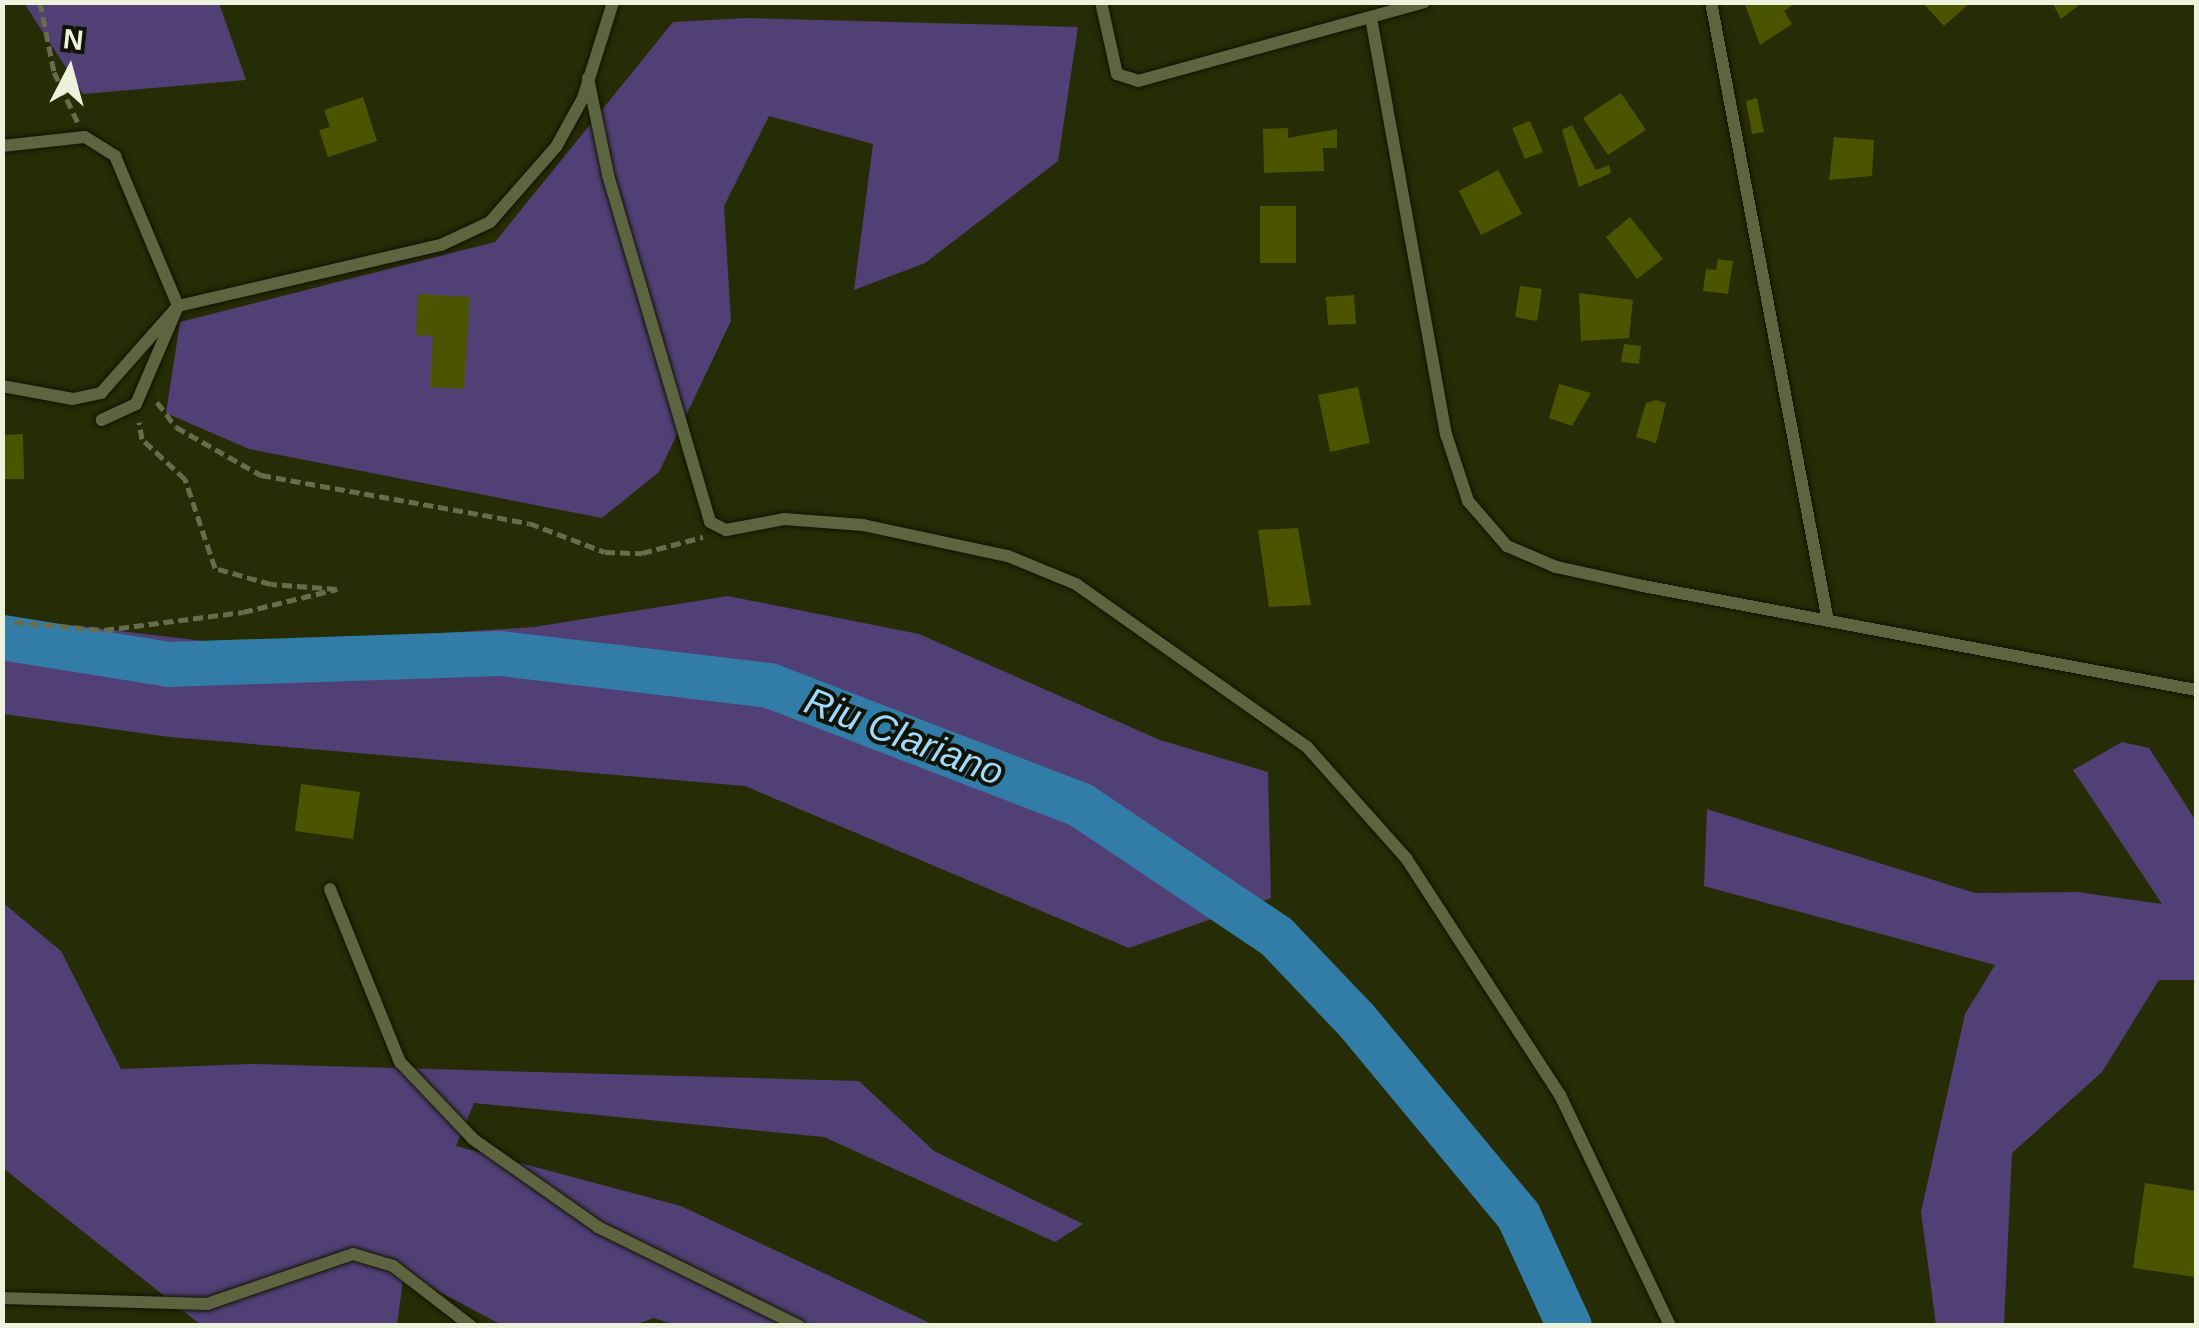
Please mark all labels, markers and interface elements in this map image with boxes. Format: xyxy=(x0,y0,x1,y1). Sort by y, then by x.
north arrow xyxy=(20,20,120,120)
text: N xyxy=(61,23,85,56)
water label: Riu Clariano xyxy=(798,678,1010,796)

